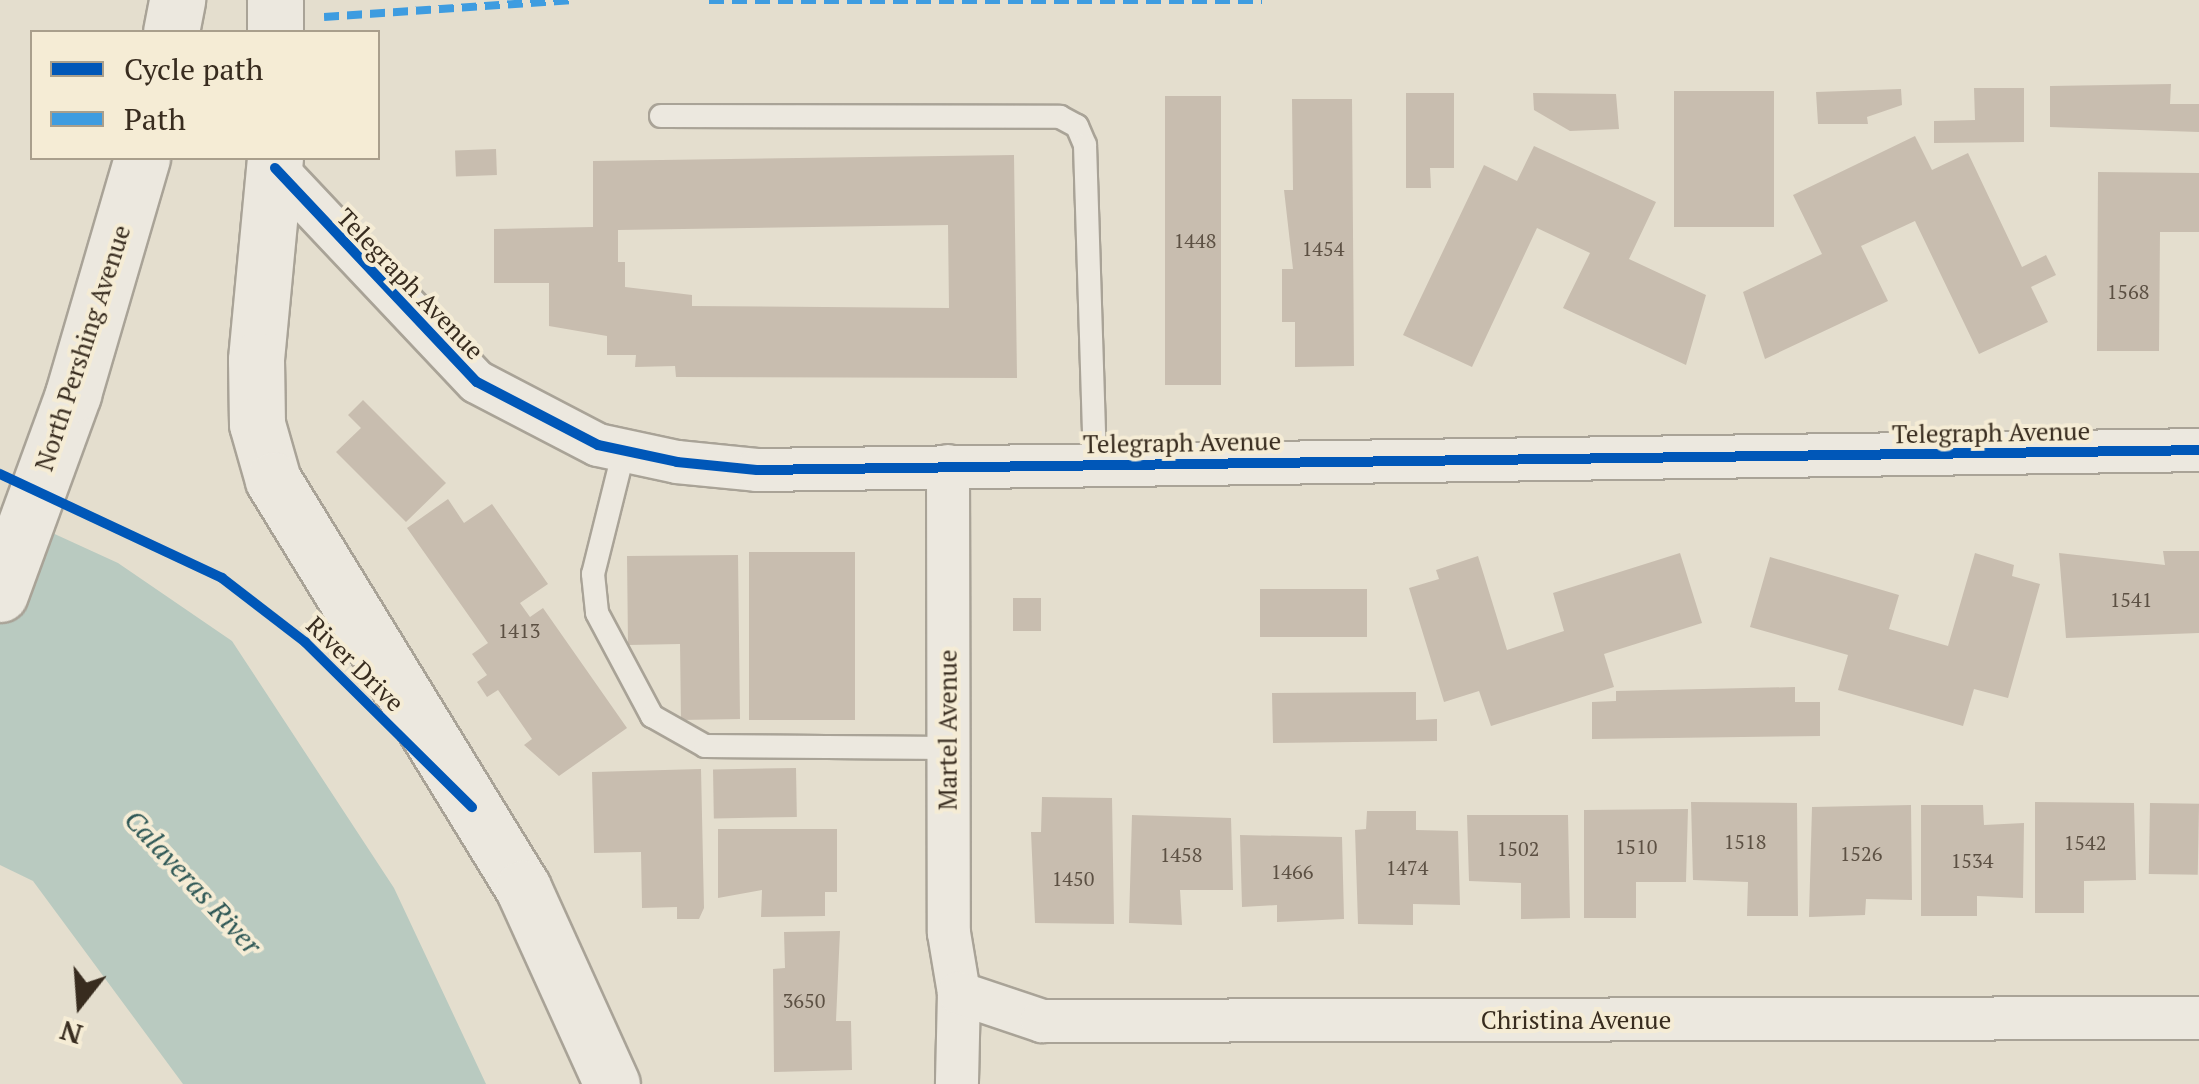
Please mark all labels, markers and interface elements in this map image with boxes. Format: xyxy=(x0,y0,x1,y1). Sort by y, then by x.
legend xyxy=(30,30,380,160)
text: Cycle path xyxy=(124,49,263,89)
text: Path xyxy=(124,99,186,139)
street label: Telegraph Avenue xyxy=(330,202,490,366)
street label: North Pershing Avenue xyxy=(29,221,137,475)
house number: 1448 xyxy=(1174,228,1216,252)
house number: 1454 xyxy=(1302,236,1344,260)
house number: 1568 xyxy=(2107,279,2149,303)
street label: Telegraph Avenue xyxy=(1891,416,2091,450)
street label: Telegraph Avenue xyxy=(1082,426,1282,460)
house number: 1541 xyxy=(2110,587,2152,611)
street label: River Drive xyxy=(300,610,410,718)
house number: 1413 xyxy=(498,618,540,642)
street label: Martel Avenue xyxy=(933,649,963,811)
water label: Calaveras River xyxy=(118,803,268,961)
house number: 1518 xyxy=(1724,829,1766,853)
house number: 1542 xyxy=(2064,830,2106,854)
house number: 1510 xyxy=(1615,834,1657,858)
house number: 1502 xyxy=(1497,836,1539,860)
house number: 1526 xyxy=(1840,841,1882,865)
house number: 1458 xyxy=(1160,842,1202,866)
house number: 1534 xyxy=(1951,848,1993,872)
house number: 1474 xyxy=(1386,855,1428,879)
house number: 1466 xyxy=(1271,859,1313,883)
house number: 1450 xyxy=(1052,866,1094,890)
north arrow xyxy=(30,954,130,1054)
house number: 3650 xyxy=(783,988,825,1012)
street label: Christina Avenue xyxy=(1481,1005,1671,1035)
text: N xyxy=(56,1012,87,1054)

